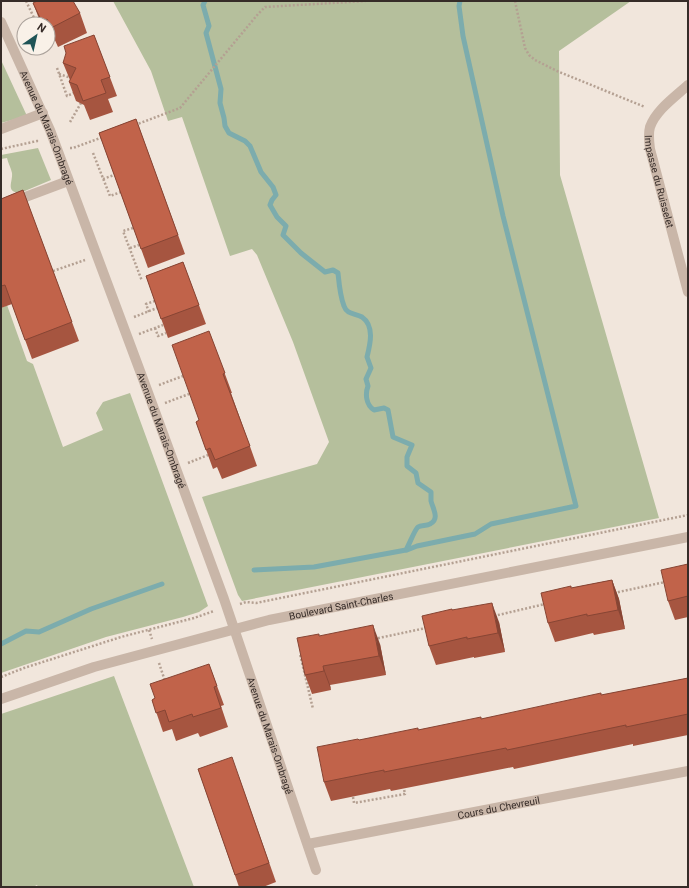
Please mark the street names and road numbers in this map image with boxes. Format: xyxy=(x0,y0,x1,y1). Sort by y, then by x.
street label: Avenue du Marais-Ombragé xyxy=(18,69,75,186)
street label: Impasse du Ruisselet xyxy=(643,135,676,229)
street label: Avenue du Marais-Ombragé xyxy=(135,371,188,490)
street label: Boulevard Saint-Charles xyxy=(288,591,394,622)
street label: Avenue du Marais-Ombragé xyxy=(245,676,295,796)
street label: Cours du Chevreuil xyxy=(457,795,541,821)

